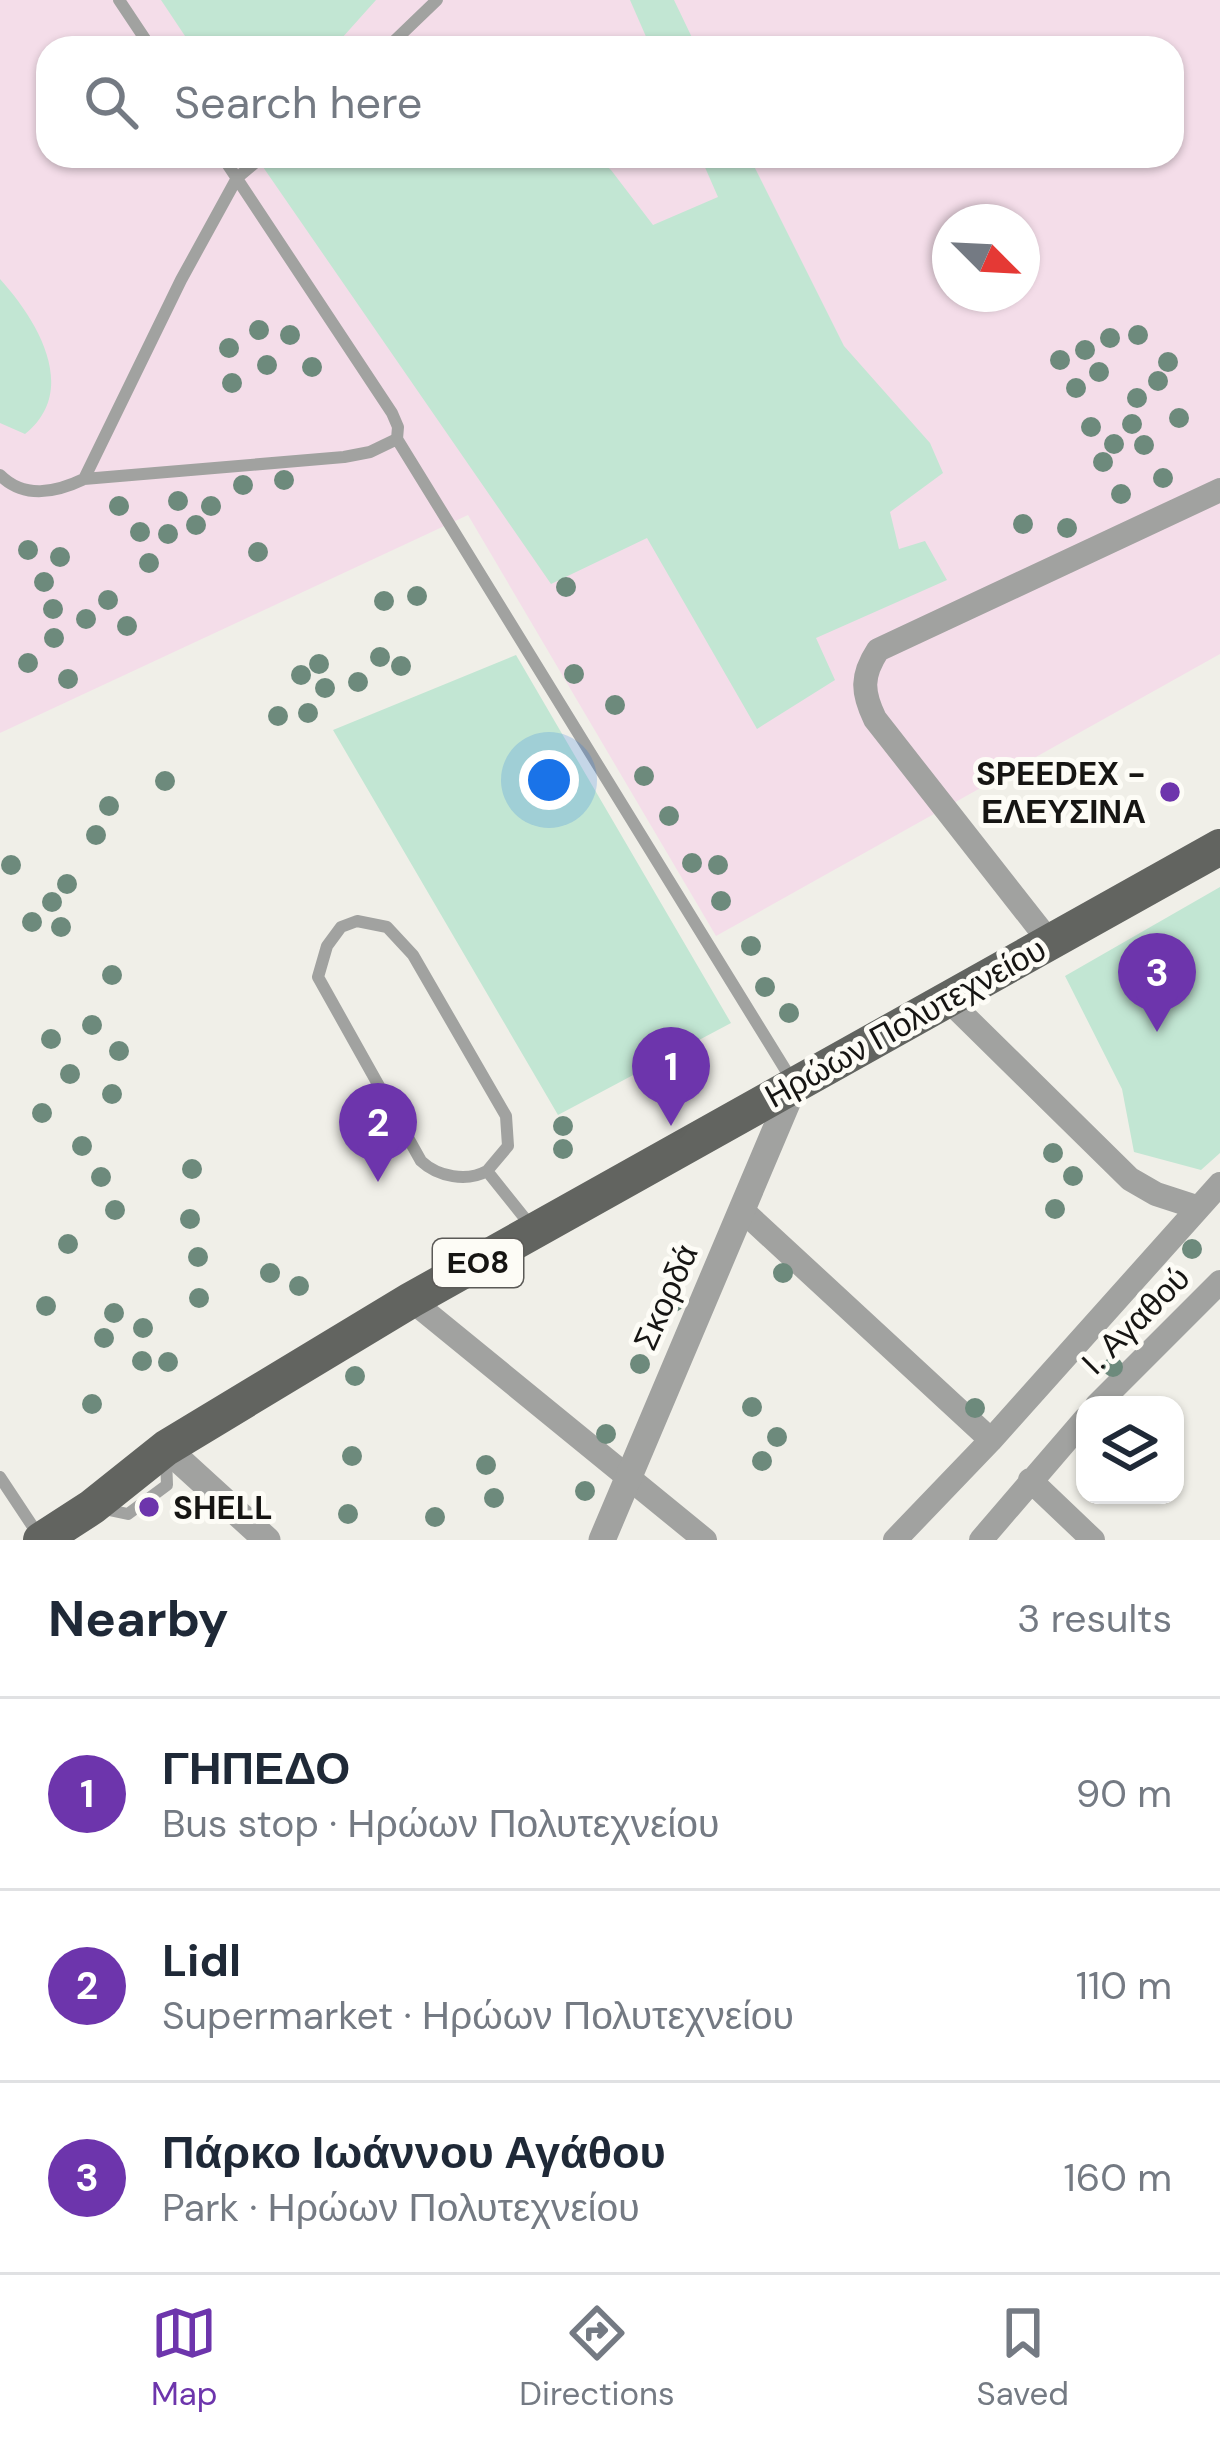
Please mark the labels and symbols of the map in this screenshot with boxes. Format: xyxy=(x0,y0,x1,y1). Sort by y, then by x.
north arrow xyxy=(932,204,1040,312)
your location xyxy=(519,750,579,810)
place label: SPEEDEX - ΕΛΕΥΣΙΝΑ xyxy=(976,752,1146,833)
marker: SPEEDEX - ΕΛΕΥΣΙΝΑ xyxy=(1157,779,1183,805)
street label: Ηρώων Πολυτεχνείου xyxy=(757,927,1053,1118)
pin: 3 xyxy=(1118,933,1196,1032)
pin: 1 xyxy=(632,1027,710,1126)
pin: 2 xyxy=(339,1083,417,1182)
street label: Σκορδά xyxy=(623,1238,708,1357)
road number: ΕΟ8 xyxy=(433,1239,523,1287)
street label: Ι. Αγαθού xyxy=(1072,1257,1199,1384)
place label: SHELL xyxy=(173,1486,273,1529)
marker: SHELL xyxy=(136,1494,162,1520)

